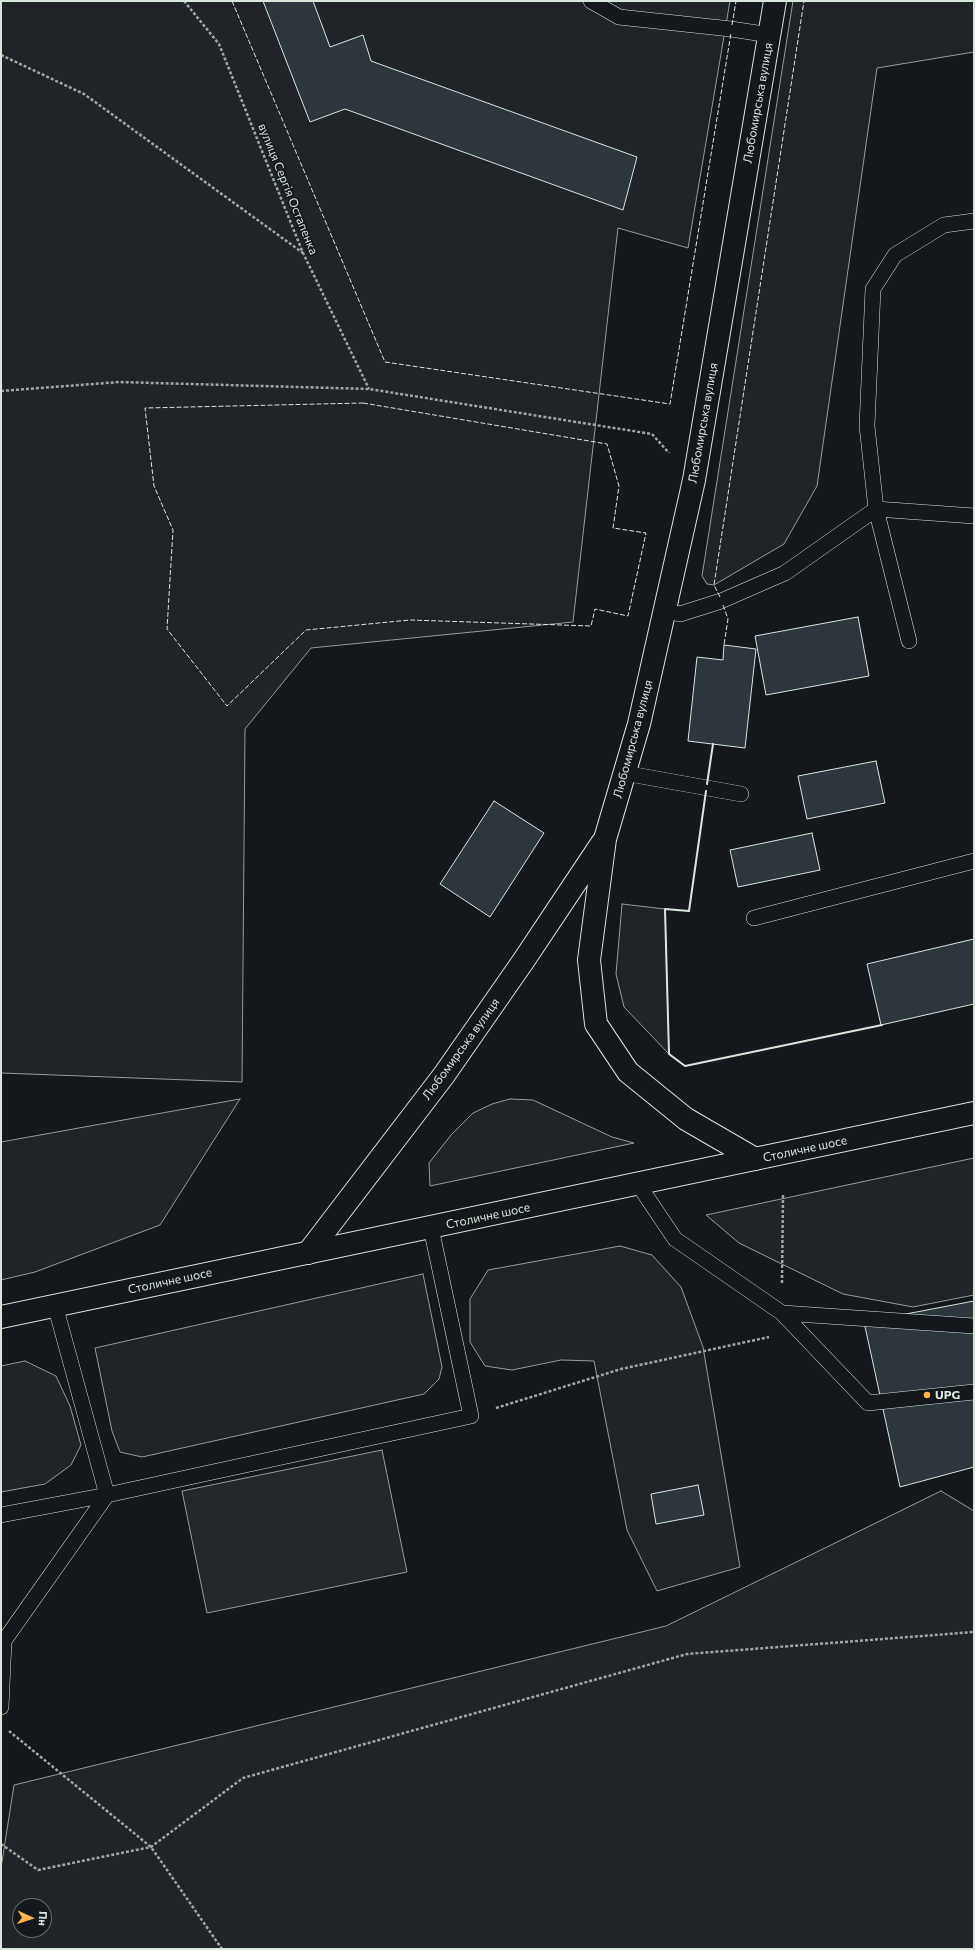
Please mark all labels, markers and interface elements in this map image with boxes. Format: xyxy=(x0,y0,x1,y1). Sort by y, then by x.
street label: Любомирська вулиця xyxy=(740,42,776,164)
street label: вулиця Сергія Остапенка xyxy=(255,121,321,257)
street label: Любомирська вулиця xyxy=(685,362,721,484)
street label: Любомирська вулиця xyxy=(610,678,656,800)
street label: Любомирська вулиця xyxy=(419,995,503,1103)
street label: Столичне шосе xyxy=(762,1133,848,1165)
street label: Столичне шосе xyxy=(445,1200,531,1232)
street label: Столичне шосе xyxy=(127,1265,213,1297)
place label: UPG xyxy=(935,1388,960,1402)
marker: UPG xyxy=(922,1390,932,1400)
north arrow xyxy=(12,1898,52,1938)
text: Пн xyxy=(37,1911,50,1926)

